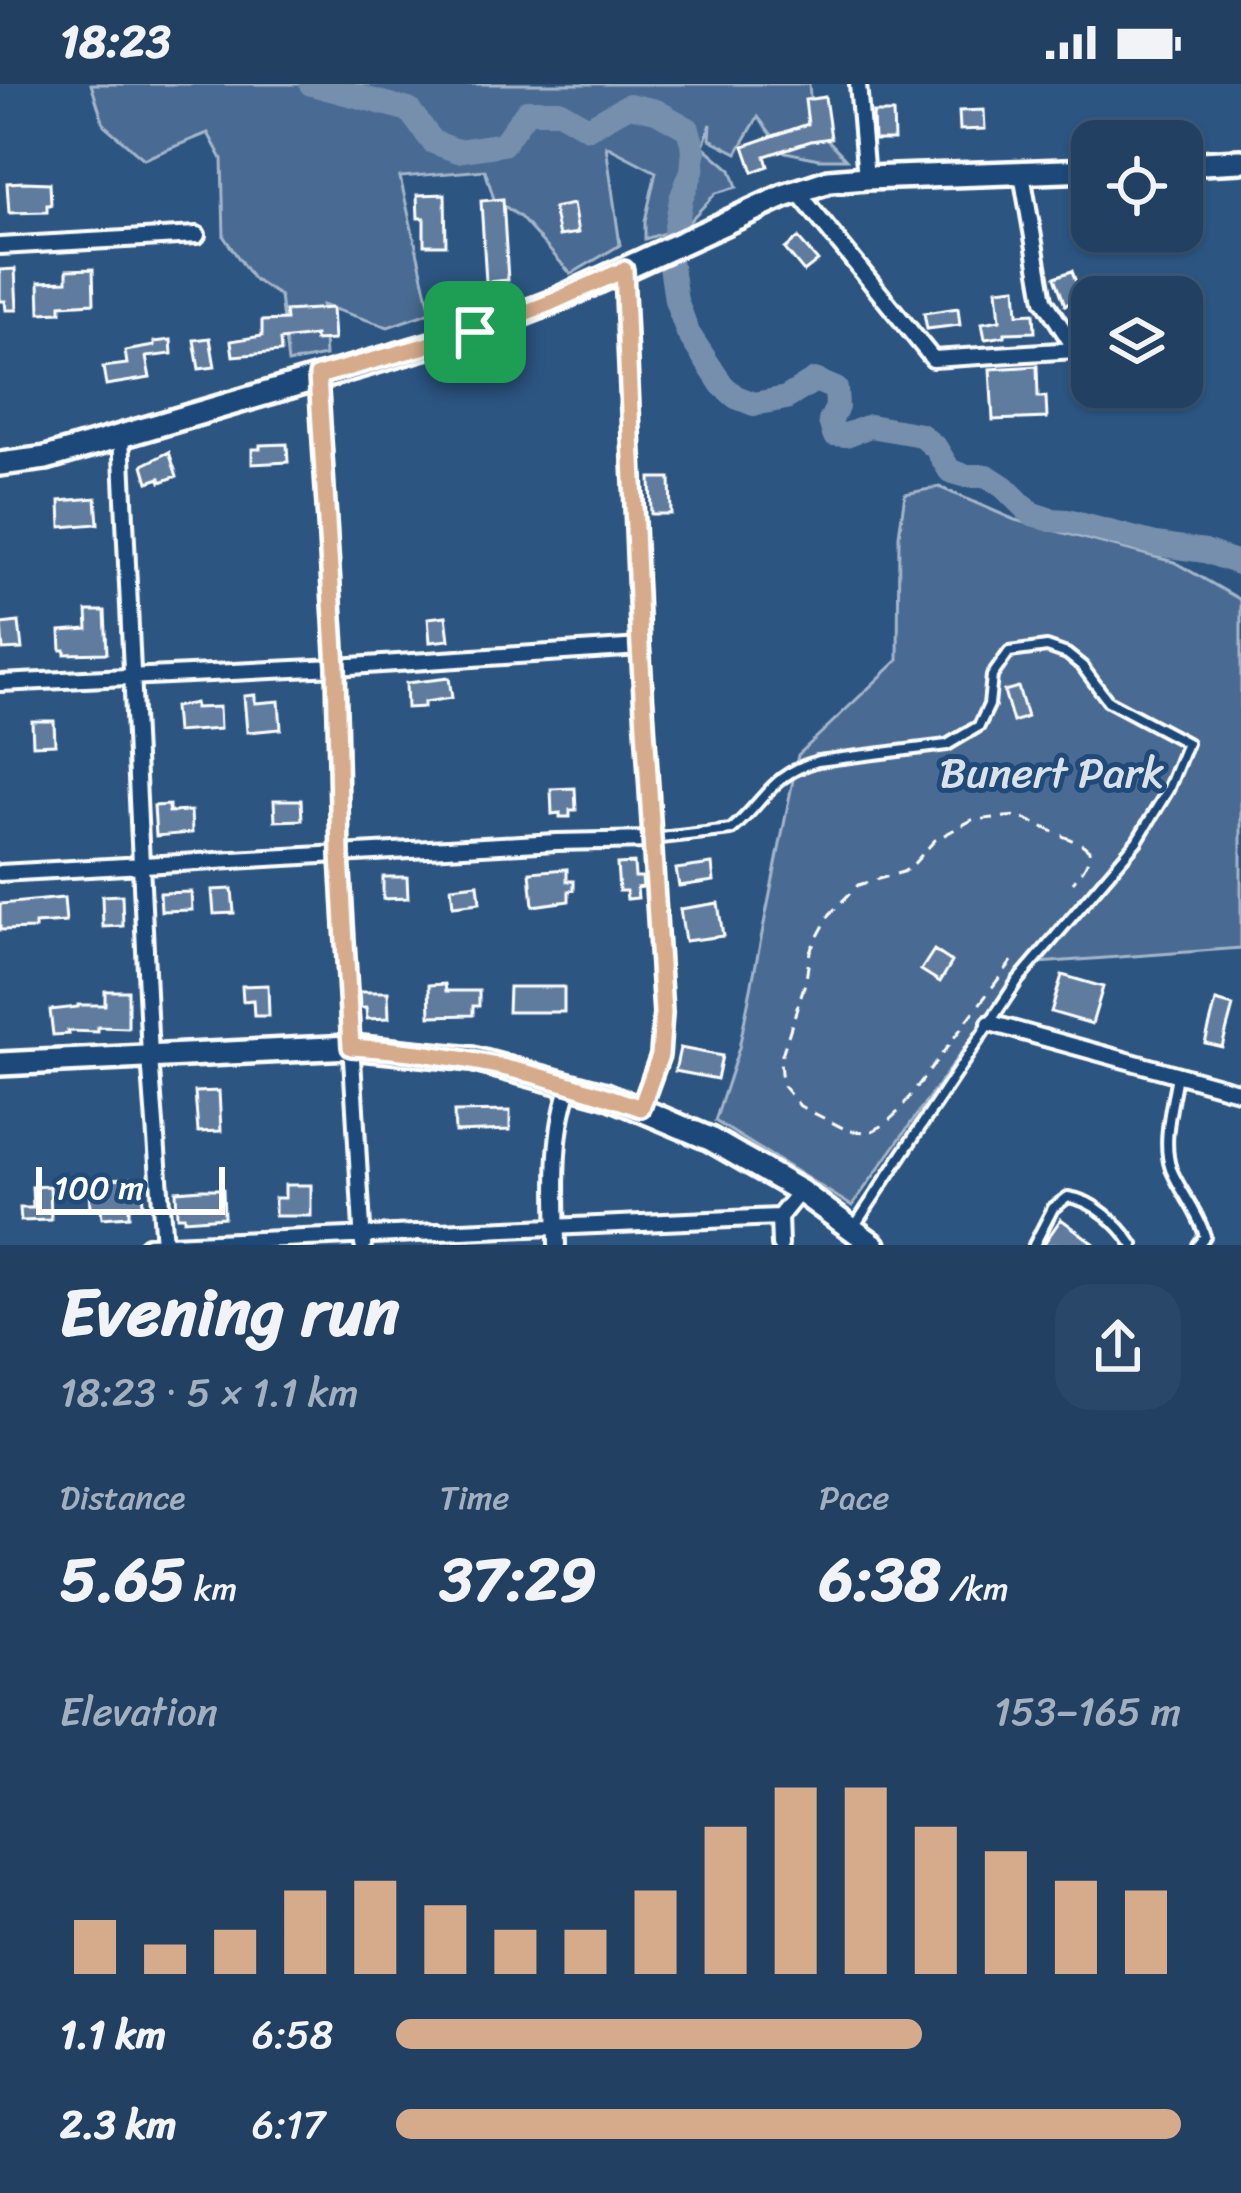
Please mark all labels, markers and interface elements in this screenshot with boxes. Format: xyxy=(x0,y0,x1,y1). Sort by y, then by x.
text: 18:23 xyxy=(60,2,171,82)
map controls xyxy=(1071,120,1203,408)
button: locate xyxy=(1071,120,1203,252)
button: layers xyxy=(1071,276,1203,408)
pin xyxy=(424,281,526,383)
icon: arrive xyxy=(442,299,508,365)
park label: Bunert Park xyxy=(940,736,1164,810)
text: 100 m xyxy=(54,1159,144,1217)
scale bar xyxy=(36,1161,225,1214)
text: Evening run xyxy=(60,1254,400,1371)
button: share xyxy=(1055,1284,1181,1410)
text: 18:23 · 5 × 1.1 km xyxy=(60,1358,359,1427)
text: Distance xyxy=(60,1469,185,1527)
text: Time xyxy=(440,1469,509,1527)
text: Pace xyxy=(819,1469,889,1527)
text: 5.65 xyxy=(60,1527,186,1633)
text: 37:29 xyxy=(440,1527,596,1633)
text: 6:38 xyxy=(819,1527,941,1633)
text: km xyxy=(186,1560,237,1618)
text: /km xyxy=(941,1560,1008,1618)
text: Elevation xyxy=(60,1677,218,1746)
text: 153–165 m xyxy=(994,1677,1181,1746)
text: 1.1 km xyxy=(60,2000,166,2069)
text: 6:58 xyxy=(252,2000,333,2069)
text: 2.3 km xyxy=(60,2090,177,2159)
text: 6:17 xyxy=(252,2090,325,2159)

